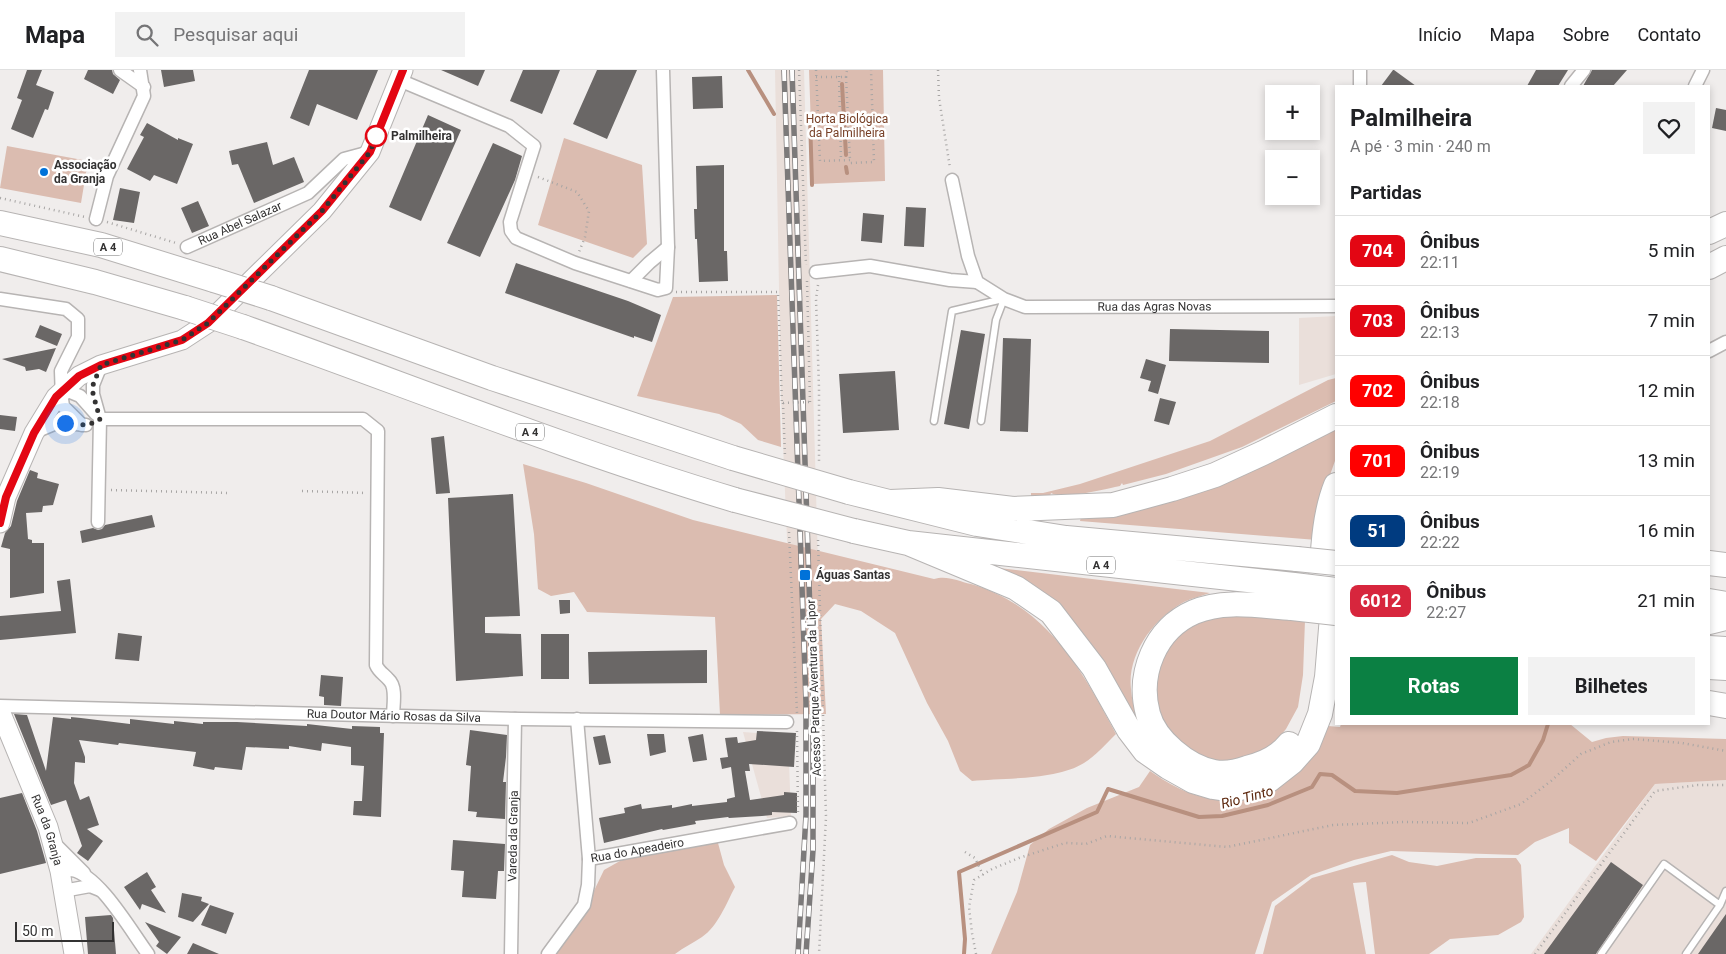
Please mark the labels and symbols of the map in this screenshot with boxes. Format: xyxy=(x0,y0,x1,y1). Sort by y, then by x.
park label: Horta Biológica da Palmilheira xyxy=(806,112,888,140)
marker: Palmilheira xyxy=(365,125,387,147)
place label: Palmilheira xyxy=(391,129,453,143)
place label: Associação da Granja xyxy=(54,158,117,186)
marker: Associação da Granja xyxy=(38,166,50,178)
street label: Rua Abel Salazar xyxy=(196,199,284,248)
road number: A 4 xyxy=(94,238,122,256)
street label: Rua das Agras Novas xyxy=(1097,299,1211,314)
your location xyxy=(53,411,78,436)
road number: A 4 xyxy=(516,424,544,441)
road number: A 4 xyxy=(1087,556,1115,574)
place label: Águas Santas xyxy=(816,567,890,582)
marker: Águas Santas xyxy=(798,568,812,582)
street label: Acesso Parque Aventura da Lipor xyxy=(804,599,824,777)
street label: Rua Doutor Mário Rosas da Silva xyxy=(307,707,481,725)
water label: Rio Tinto xyxy=(1219,782,1275,812)
street label: Vareda da Granja xyxy=(505,790,521,882)
street label: Rua da Granja xyxy=(28,792,65,867)
street label: Rua do Apeadeiro xyxy=(589,835,685,866)
scale bar xyxy=(15,919,114,942)

